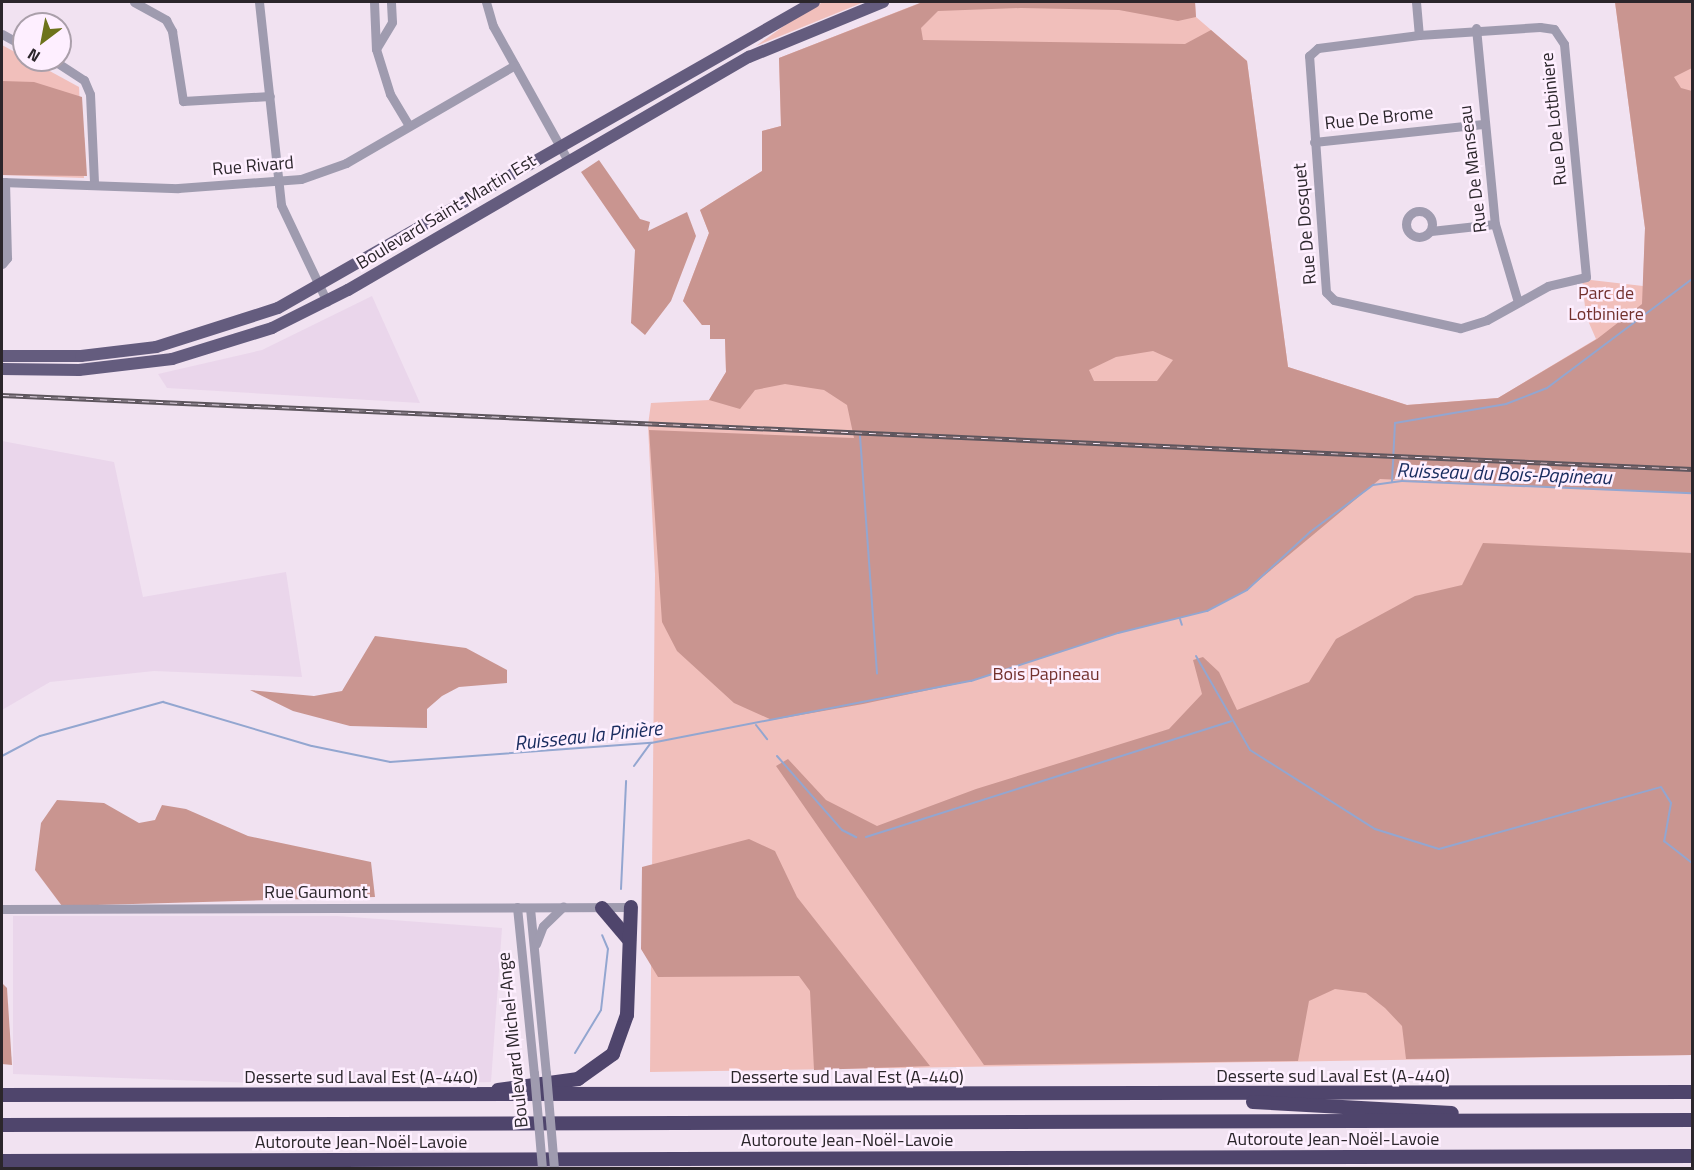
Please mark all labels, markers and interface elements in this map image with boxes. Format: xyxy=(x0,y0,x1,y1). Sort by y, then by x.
north arrow xyxy=(12,12,72,72)
text: N xyxy=(22,42,45,69)
street label: Rue De Lotbiniere xyxy=(1536,51,1572,187)
street label: Rue De Brome xyxy=(1324,102,1434,134)
street label: Rue De Manseau xyxy=(1454,104,1492,234)
street label: Boulevard Saint-Martin Est xyxy=(352,150,540,274)
street label: Rue Rivard xyxy=(211,152,295,180)
street label: Rue De Dosquet xyxy=(1289,162,1321,286)
park label: Parc de Lotbiniere xyxy=(1568,283,1644,326)
water label: Ruisseau du Bois-Papineau xyxy=(1396,457,1612,489)
park label: Bois Papineau xyxy=(992,663,1100,685)
water label: Ruisseau la Pinière xyxy=(513,715,663,755)
street label: Rue Gaumont xyxy=(264,881,368,903)
street label: Boulevard Michel-Ange xyxy=(493,951,533,1129)
street label: Desserte sud Laval Est (A-440) xyxy=(1216,1065,1450,1087)
street label: Desserte sud Laval Est (A-440) xyxy=(244,1066,478,1088)
street label: Desserte sud Laval Est (A-440) xyxy=(730,1066,964,1088)
street label: Autoroute Jean-Noël-Lavoie xyxy=(1227,1128,1439,1150)
street label: Autoroute Jean-Noël-Lavoie xyxy=(741,1129,953,1151)
street label: Autoroute Jean-Noël-Lavoie xyxy=(255,1131,467,1153)

